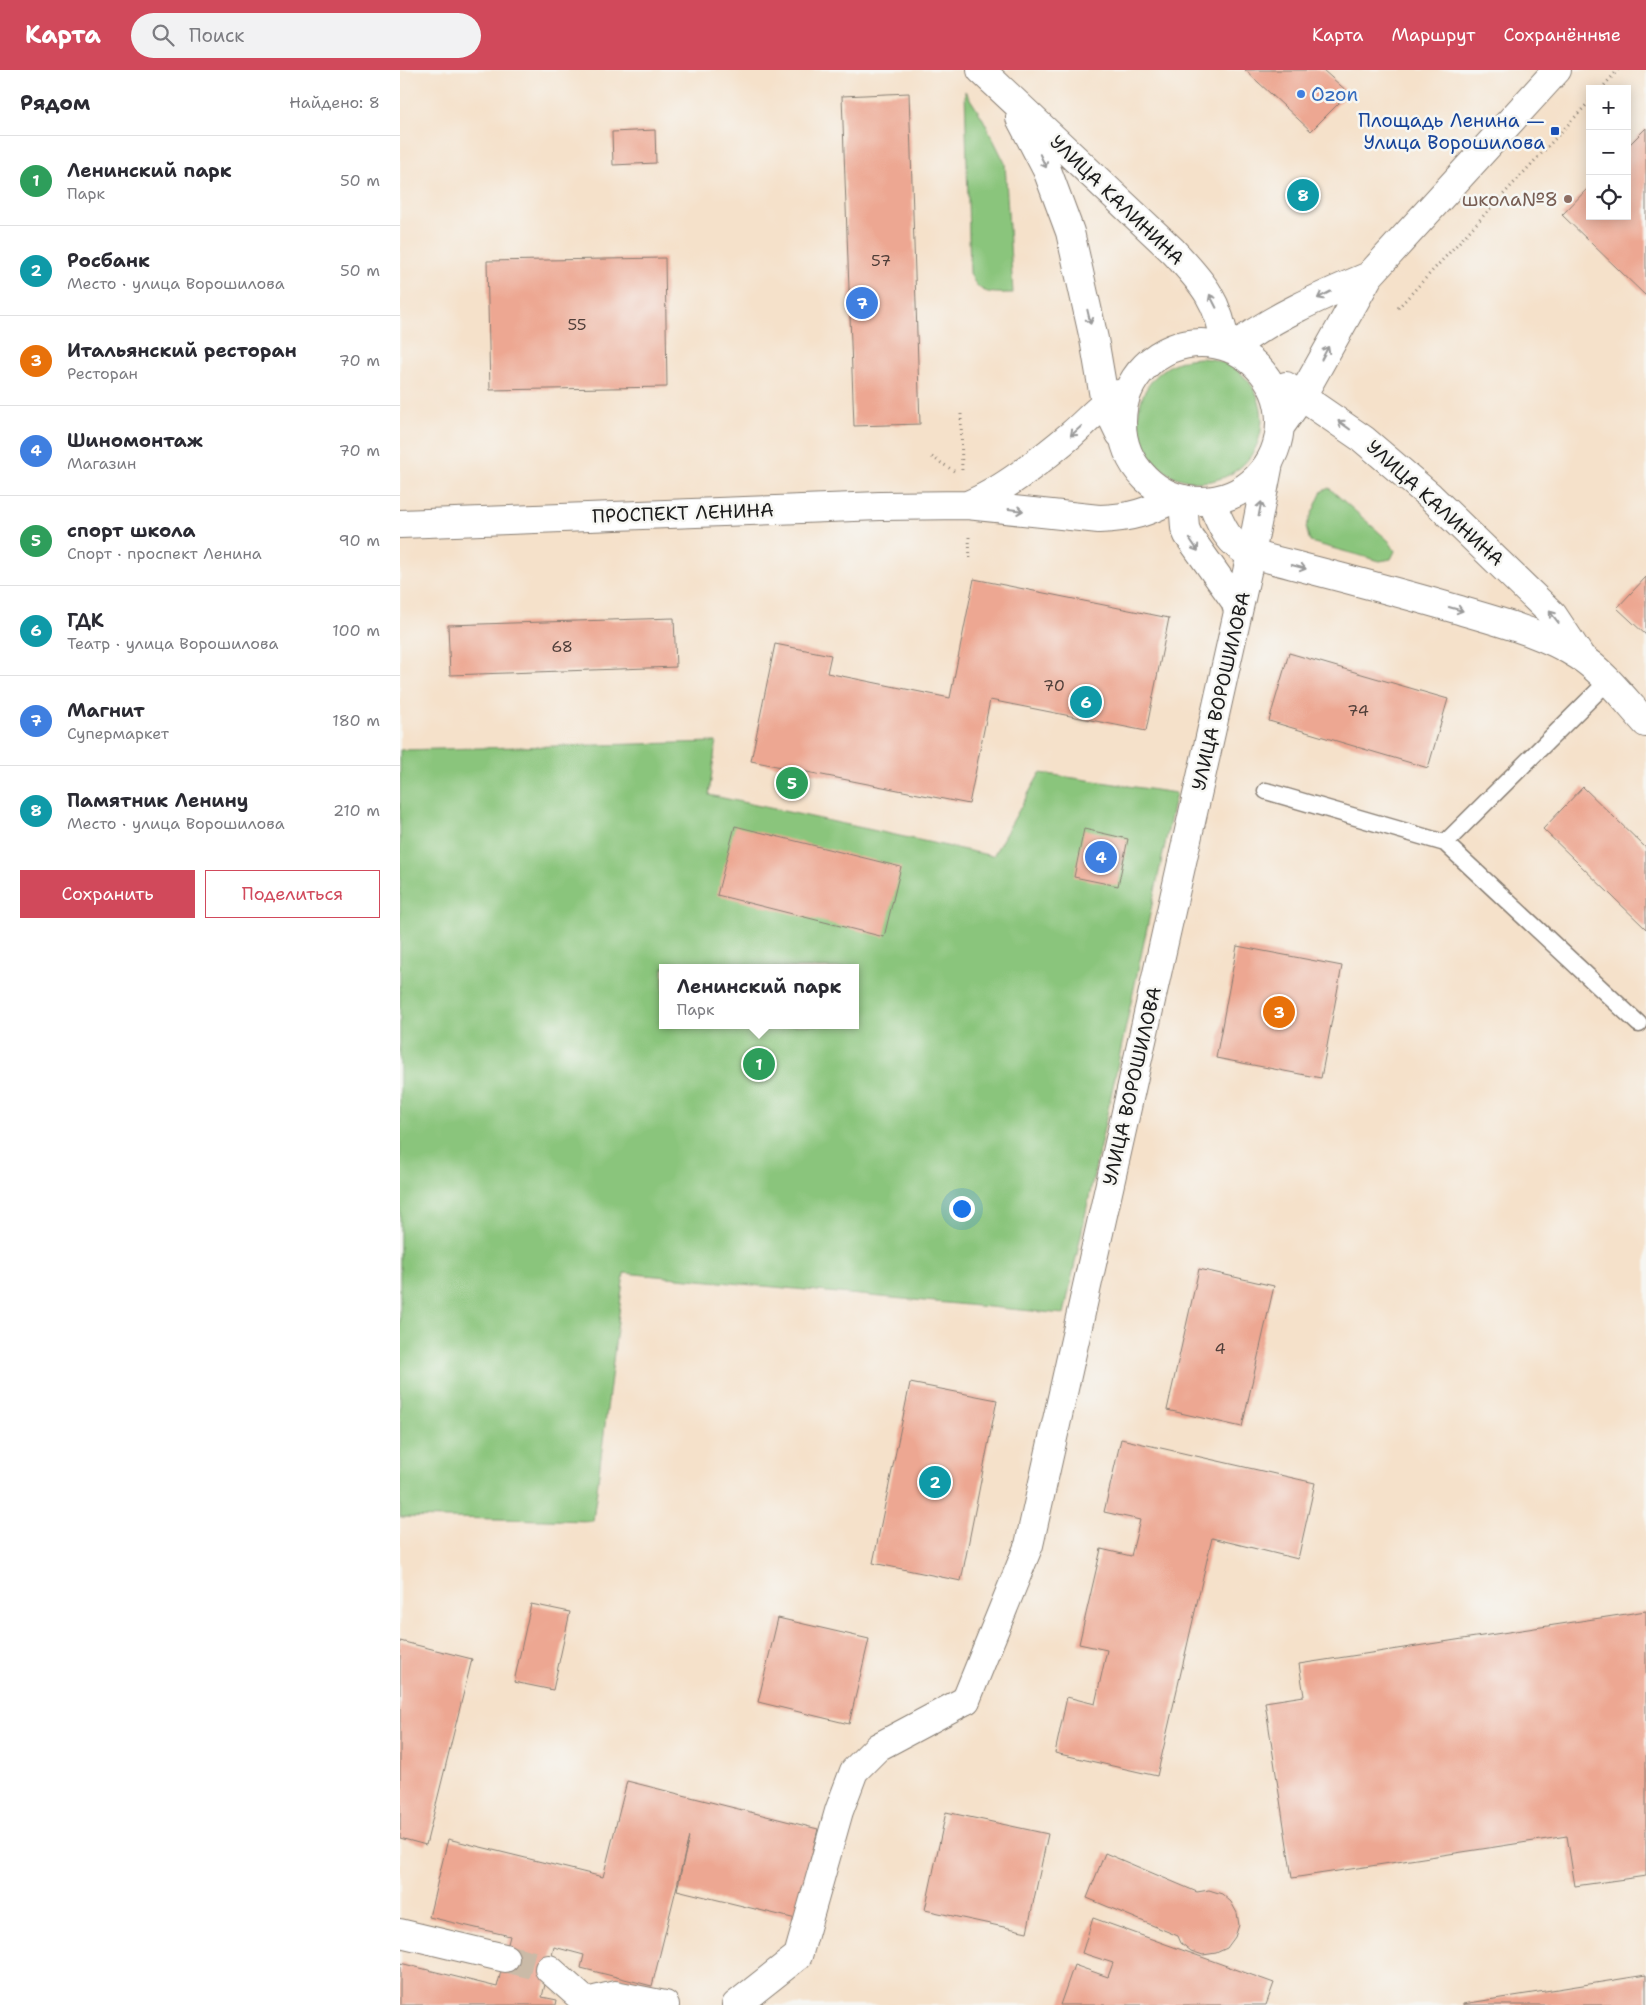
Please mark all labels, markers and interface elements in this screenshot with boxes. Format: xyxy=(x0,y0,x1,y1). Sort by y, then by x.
search box xyxy=(131,13,481,58)
text: Карта xyxy=(25,19,101,51)
icon: search xyxy=(149,21,177,49)
text: Поиск xyxy=(189,23,244,48)
text: Карта xyxy=(1312,23,1363,47)
text: Маршрут xyxy=(1391,23,1475,47)
text: Сохранённые xyxy=(1503,23,1621,47)
place label: Ozon xyxy=(1311,82,1358,107)
map controls xyxy=(1586,85,1631,220)
button: + xyxy=(1586,85,1631,130)
marker: Ozon xyxy=(1295,88,1307,100)
text: Рядом xyxy=(20,89,90,117)
text: Найдено: 8 xyxy=(289,92,380,113)
place label: Площадь Ленина — Улица Ворошилова xyxy=(1358,108,1545,155)
marker: Площадь Ленина — Улица Ворошилова xyxy=(1549,125,1561,137)
street label: УЛИЦА КАЛИНИНА xyxy=(1045,130,1189,271)
button: − xyxy=(1586,130,1631,175)
one-way arrow xyxy=(1038,154,1048,169)
text: Ленинский парк xyxy=(67,158,232,183)
text: 1 xyxy=(32,170,40,191)
text: 50 m xyxy=(340,170,380,191)
button: locate xyxy=(1586,175,1631,220)
pin: 8 xyxy=(1287,176,1319,214)
text: Парк xyxy=(67,183,105,204)
place label: школа№8 xyxy=(1462,187,1558,212)
marker: школа№8 xyxy=(1562,193,1574,205)
text: Росбанк xyxy=(67,248,150,273)
house number: 57 xyxy=(871,250,891,271)
text: 2 xyxy=(30,260,42,281)
text: 50 m xyxy=(340,260,380,281)
text: Место · улица Ворошилова xyxy=(67,273,285,294)
pin: 7 xyxy=(846,284,878,322)
one-way arrow xyxy=(1317,291,1332,300)
one-way arrow xyxy=(1208,294,1217,309)
one-way arrow xyxy=(1085,308,1094,324)
house number: 55 xyxy=(567,314,587,335)
text: Итальянский ресторан xyxy=(67,338,297,363)
one-way arrow xyxy=(1320,346,1330,361)
text: 3 xyxy=(30,350,42,371)
text: 70 m xyxy=(339,350,380,371)
text: Ресторан xyxy=(67,363,138,384)
one-way arrow xyxy=(1338,419,1352,430)
one-way arrow xyxy=(1069,425,1082,437)
text: Шиномонтаж xyxy=(67,428,203,453)
street label: УЛИЦА КАЛИНИНА xyxy=(1361,434,1509,572)
text: 4 xyxy=(30,440,42,461)
text: 70 m xyxy=(339,440,380,461)
text: Магазин xyxy=(67,453,136,474)
street label: ПРОСПЕКТ ЛЕНИНА xyxy=(592,497,774,529)
one-way arrow xyxy=(1256,501,1266,517)
one-way arrow xyxy=(1007,505,1023,515)
text: спорт школа xyxy=(67,518,196,543)
text: 5 xyxy=(31,530,41,551)
text: 90 m xyxy=(339,530,380,551)
one-way arrow xyxy=(1189,538,1199,552)
text: Спорт · проспект Ленина xyxy=(67,543,262,564)
one-way arrow xyxy=(1290,563,1306,572)
street label: УЛИЦА ВОРОШИЛОВА xyxy=(1186,589,1256,793)
one-way arrow xyxy=(1447,605,1463,615)
text: ГДК xyxy=(67,608,104,633)
one-way arrow xyxy=(1549,610,1559,624)
text: 6 xyxy=(30,620,42,641)
text: 100 m xyxy=(332,620,380,641)
text: Театр · улица Ворошилова xyxy=(67,633,278,654)
house number: 68 xyxy=(551,636,573,657)
house number: 70 xyxy=(1043,675,1065,696)
pin: 6 xyxy=(1070,683,1102,721)
text: Магнит xyxy=(67,698,145,723)
house number: 74 xyxy=(1347,700,1369,721)
text: 7 xyxy=(30,710,42,731)
text: 180 m xyxy=(332,710,380,731)
text: Супермаркет xyxy=(67,723,169,744)
pin: 5 xyxy=(776,764,808,802)
text: Памятник Ленину xyxy=(67,788,248,813)
text: 8 xyxy=(30,800,42,821)
text: 210 m xyxy=(333,800,380,821)
text: Место · улица Ворошилова xyxy=(67,813,285,834)
pin: 4 xyxy=(1085,838,1117,876)
button: Сохранить xyxy=(20,870,195,918)
button: Поделиться xyxy=(205,870,380,918)
popup xyxy=(659,964,859,1029)
text: Ленинский парк xyxy=(677,974,841,999)
street label: УЛИЦА ВОРОШИЛОВА xyxy=(1097,984,1167,1188)
pin: 3 xyxy=(1263,993,1295,1031)
text: Парк xyxy=(677,999,715,1020)
pin: 1 xyxy=(743,1045,775,1083)
your location xyxy=(949,1196,975,1222)
house number: 4 xyxy=(1214,1338,1226,1359)
pin: 2 xyxy=(919,1463,951,1501)

